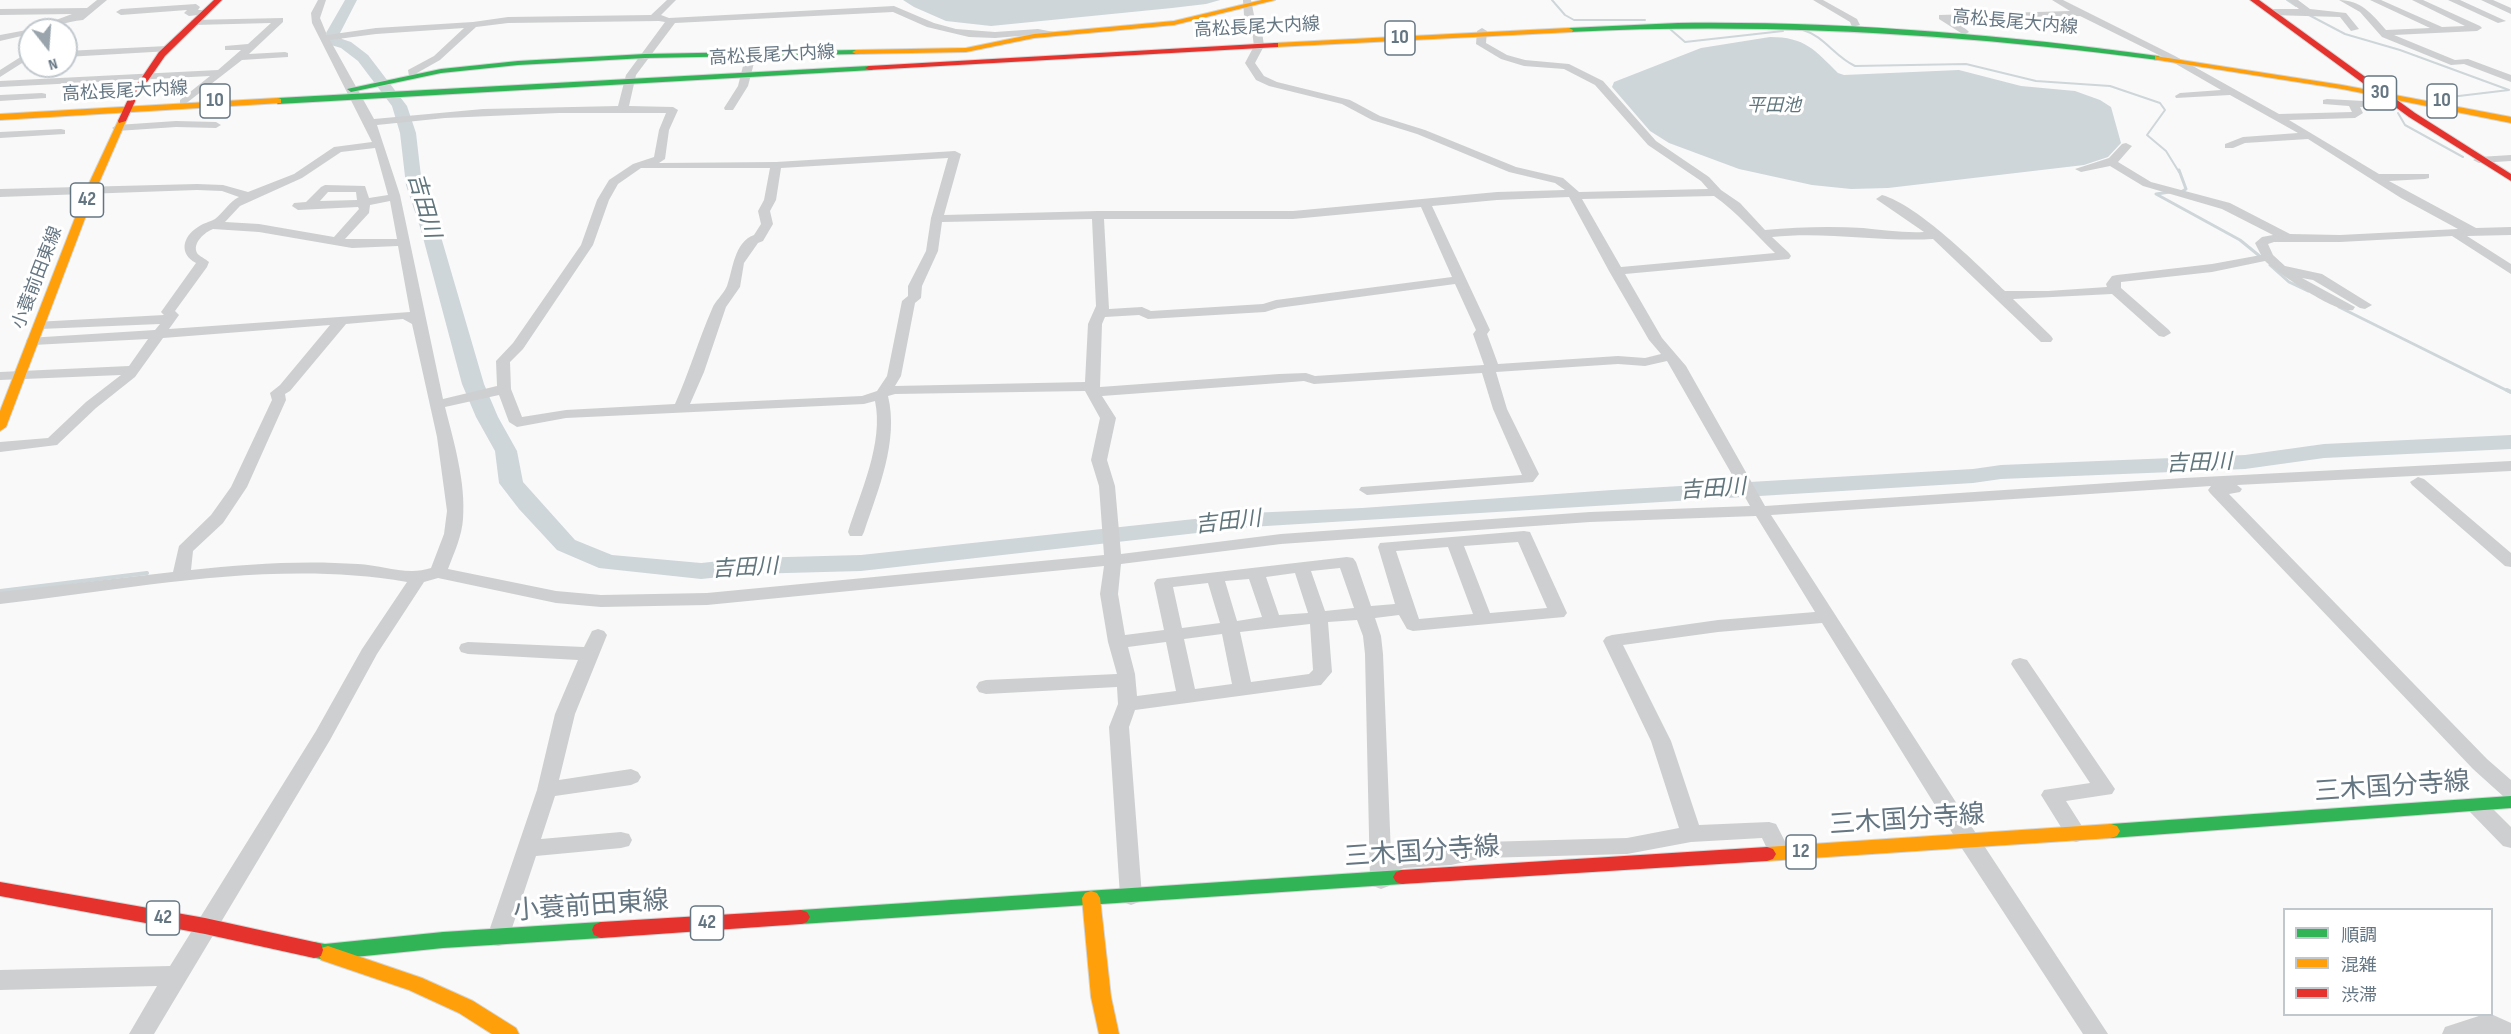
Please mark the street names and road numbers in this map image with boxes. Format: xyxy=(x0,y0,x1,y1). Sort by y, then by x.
street label: 高松長尾大内線 xyxy=(1951,7,2079,39)
street label: 高松長尾大内線 xyxy=(1194,14,1320,42)
road number: 10 xyxy=(1385,21,1415,55)
street label: 高松長尾大内線 xyxy=(709,42,835,70)
road number: 30 xyxy=(2364,76,2396,110)
street label: 高松長尾大内線 xyxy=(62,78,188,106)
road number: 10 xyxy=(200,84,230,118)
road number: 10 xyxy=(2427,84,2457,118)
road number: 42 xyxy=(70,183,104,217)
street label: 小蓑前田東線 xyxy=(9,224,67,332)
street label: 三木国分寺線 xyxy=(2313,767,2471,809)
street label: 三木国分寺線 xyxy=(1828,800,1986,842)
street label: 三木国分寺線 xyxy=(1343,832,1501,874)
road number: 12 xyxy=(1786,835,1816,869)
street label: 小蓑前田東線 xyxy=(512,886,670,928)
road number: 42 xyxy=(146,901,180,935)
road number: 42 xyxy=(690,906,724,940)

